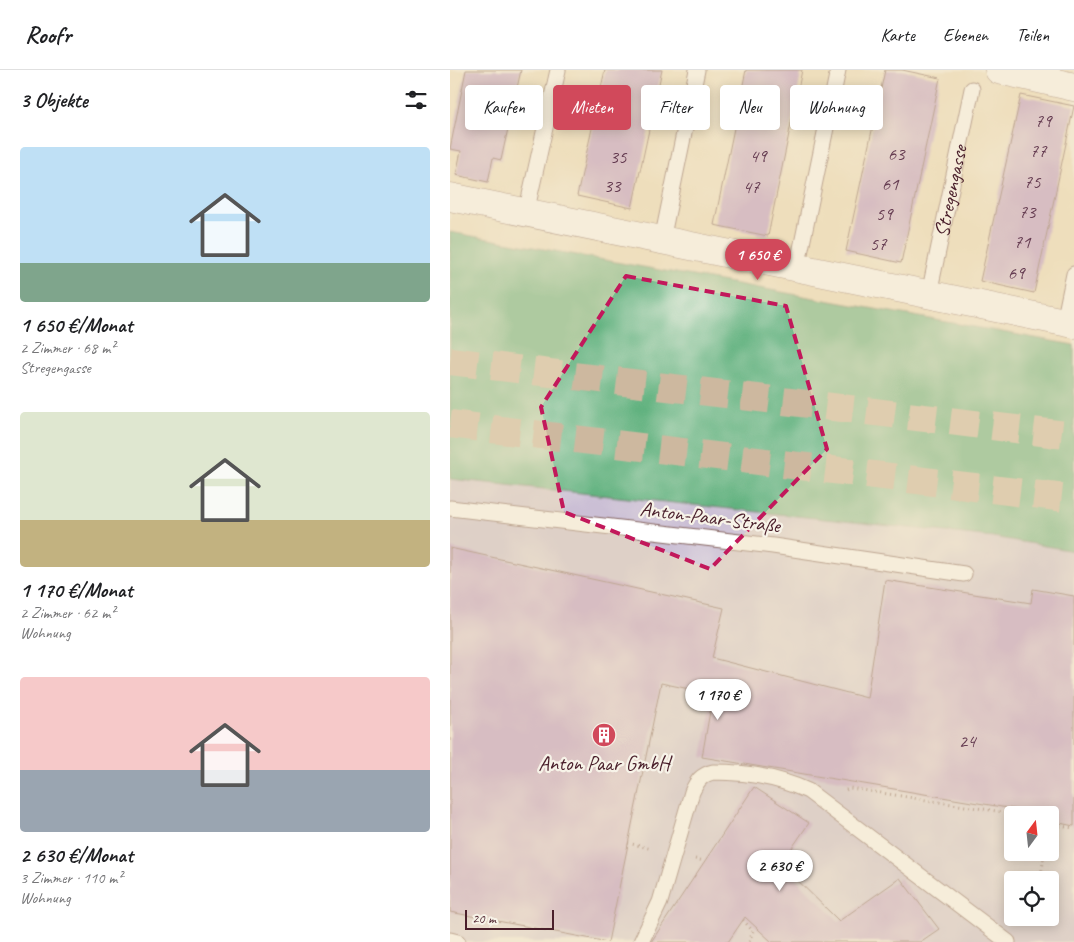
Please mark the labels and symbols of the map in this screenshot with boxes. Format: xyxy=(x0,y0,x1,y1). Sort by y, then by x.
house number: 79 xyxy=(1034,109,1053,133)
house number: 77 xyxy=(1029,139,1048,163)
street label: Stregengasse xyxy=(928,141,973,239)
house number: 63 xyxy=(887,142,906,166)
house number: 49 xyxy=(749,144,768,168)
house number: 35 xyxy=(609,145,628,169)
house number: 75 xyxy=(1023,170,1042,194)
house number: 61 xyxy=(881,172,900,196)
house number: 33 xyxy=(603,174,622,198)
house number: 47 xyxy=(742,175,761,199)
house number: 73 xyxy=(1018,200,1037,224)
house number: 59 xyxy=(875,202,894,226)
house number: 71 xyxy=(1013,230,1032,254)
house number: 57 xyxy=(869,232,888,256)
pin: 1 650 € xyxy=(712,238,804,281)
house number: 69 xyxy=(1007,261,1026,285)
street label: Anton-Paar-Straße xyxy=(639,496,784,539)
pin: 1 170 € xyxy=(672,678,764,721)
building icon: Anton Paar GmbH xyxy=(591,722,617,748)
house number: 24 xyxy=(958,729,978,753)
place label: Anton Paar GmbH xyxy=(538,750,673,776)
north arrow xyxy=(1004,806,1059,861)
pin: 2 630 € xyxy=(734,850,826,892)
scale bar xyxy=(465,907,554,930)

